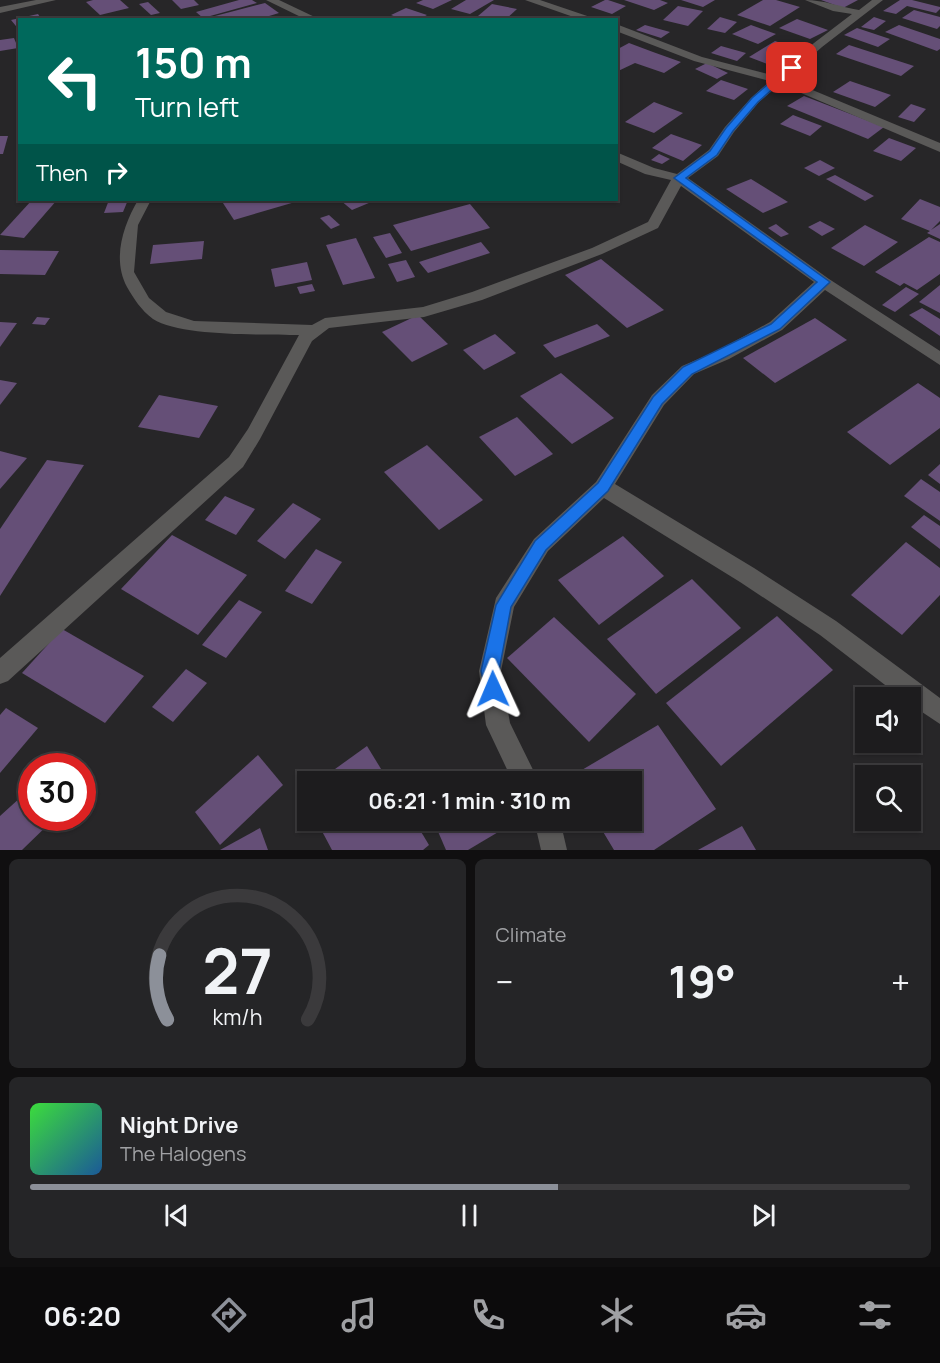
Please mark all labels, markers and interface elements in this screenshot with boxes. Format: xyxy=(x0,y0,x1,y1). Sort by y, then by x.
text: 150 m xyxy=(135,33,252,91)
icon: left xyxy=(36,42,114,120)
pin xyxy=(766,42,817,93)
icon: arrive xyxy=(775,51,808,84)
text: Turn left xyxy=(135,88,239,125)
icon: right xyxy=(100,156,133,189)
text: Then xyxy=(36,158,88,188)
position arrow xyxy=(461,657,525,721)
map controls xyxy=(855,687,921,831)
button: sound xyxy=(855,687,921,753)
speed limit sign: 30 xyxy=(18,753,96,831)
button: search xyxy=(855,765,921,831)
text: 06:21 · 1 min · 310 m xyxy=(368,786,571,816)
text: Climate xyxy=(496,921,567,948)
text: 27 xyxy=(202,927,272,1013)
text: 19° xyxy=(668,950,736,1012)
text: − xyxy=(496,959,513,1004)
text: + xyxy=(891,959,910,1004)
text: km/h xyxy=(212,1003,262,1032)
text: Night Drive xyxy=(120,1110,239,1140)
text: The Halogens xyxy=(120,1140,246,1167)
icon: previous xyxy=(160,1199,193,1232)
icon: pause xyxy=(453,1199,486,1232)
icon: next xyxy=(747,1199,780,1232)
icon: directions xyxy=(208,1294,250,1336)
icon: music xyxy=(338,1294,380,1336)
icon: phone xyxy=(467,1294,509,1336)
icon: climate xyxy=(596,1294,638,1336)
icon: car xyxy=(725,1294,767,1336)
icon: filters xyxy=(854,1294,896,1336)
text: 06:20 xyxy=(44,1297,121,1334)

